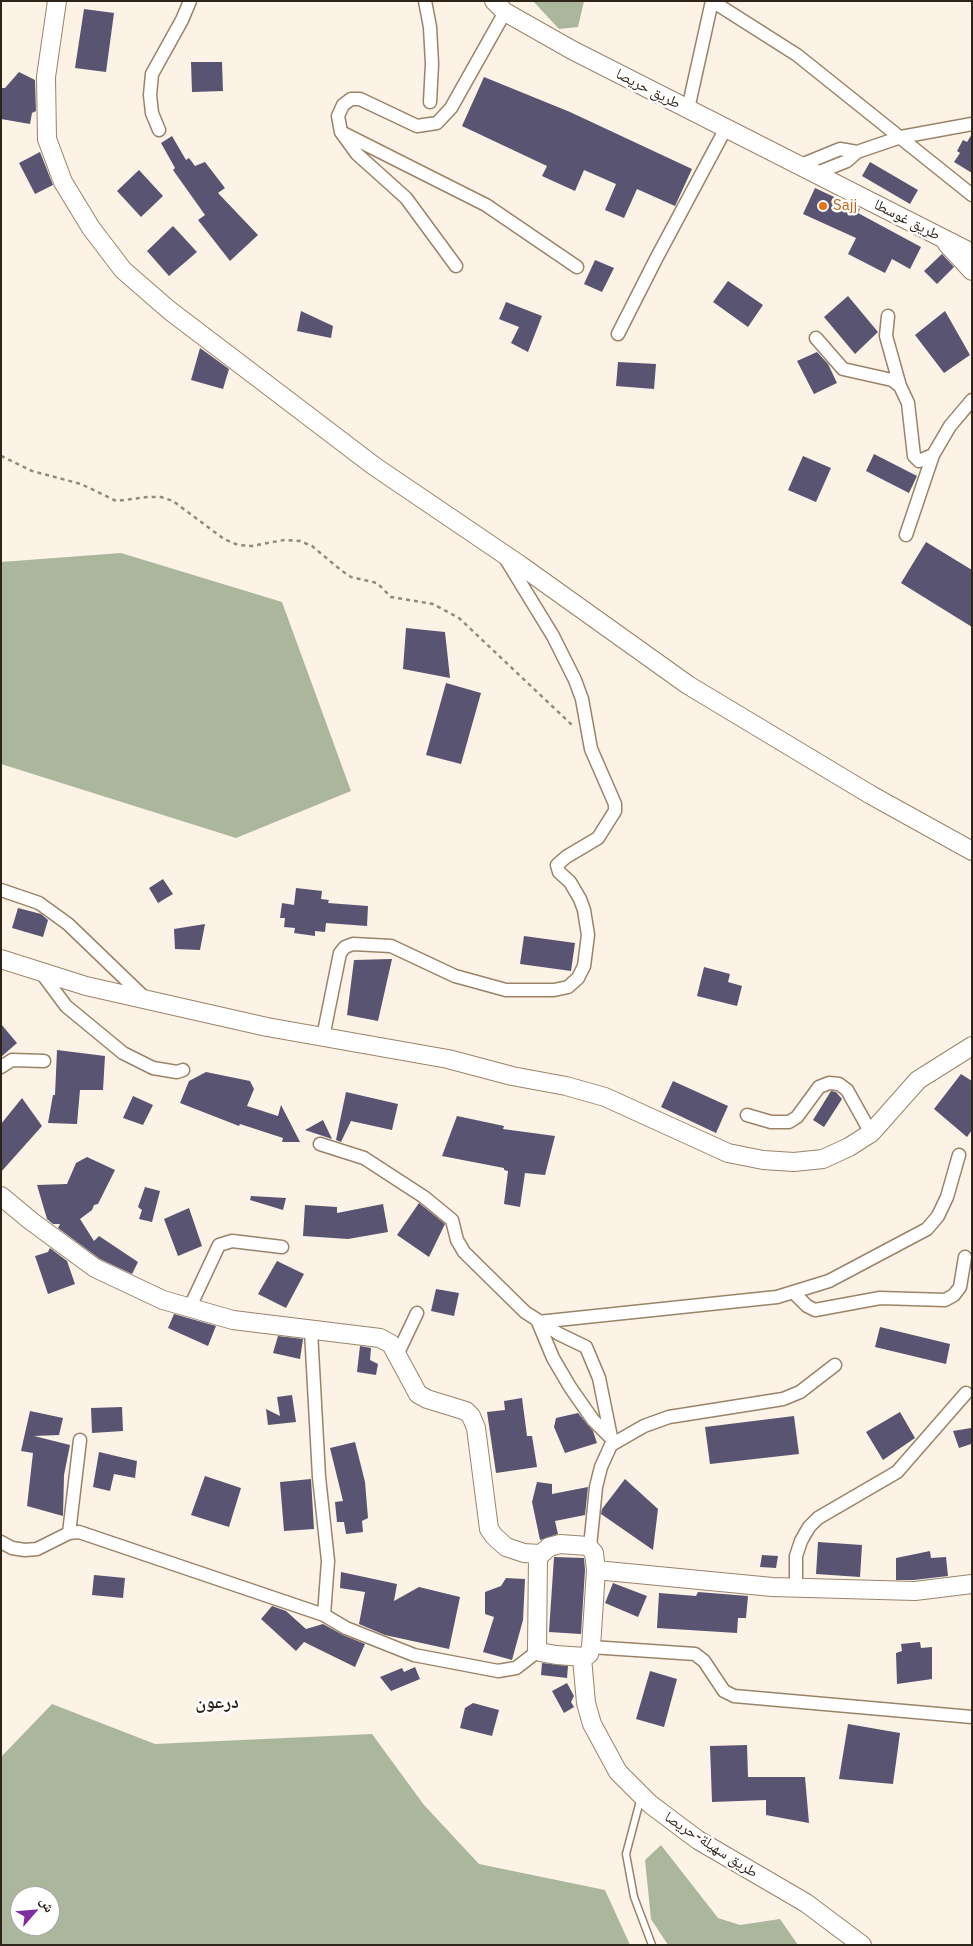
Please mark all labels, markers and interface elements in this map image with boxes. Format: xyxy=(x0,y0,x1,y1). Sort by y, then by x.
street label: طريق حريصا xyxy=(613,65,683,113)
street label: طريق غوسطا xyxy=(871,196,943,244)
place label: Sajj xyxy=(833,197,857,215)
marker: Sajj xyxy=(817,200,829,212)
district label: درعون xyxy=(195,1692,239,1714)
street label: طريق سهيلة-حريصا xyxy=(661,1808,761,1882)
north arrow xyxy=(10,1886,60,1936)
text: ش xyxy=(36,1894,59,1915)

